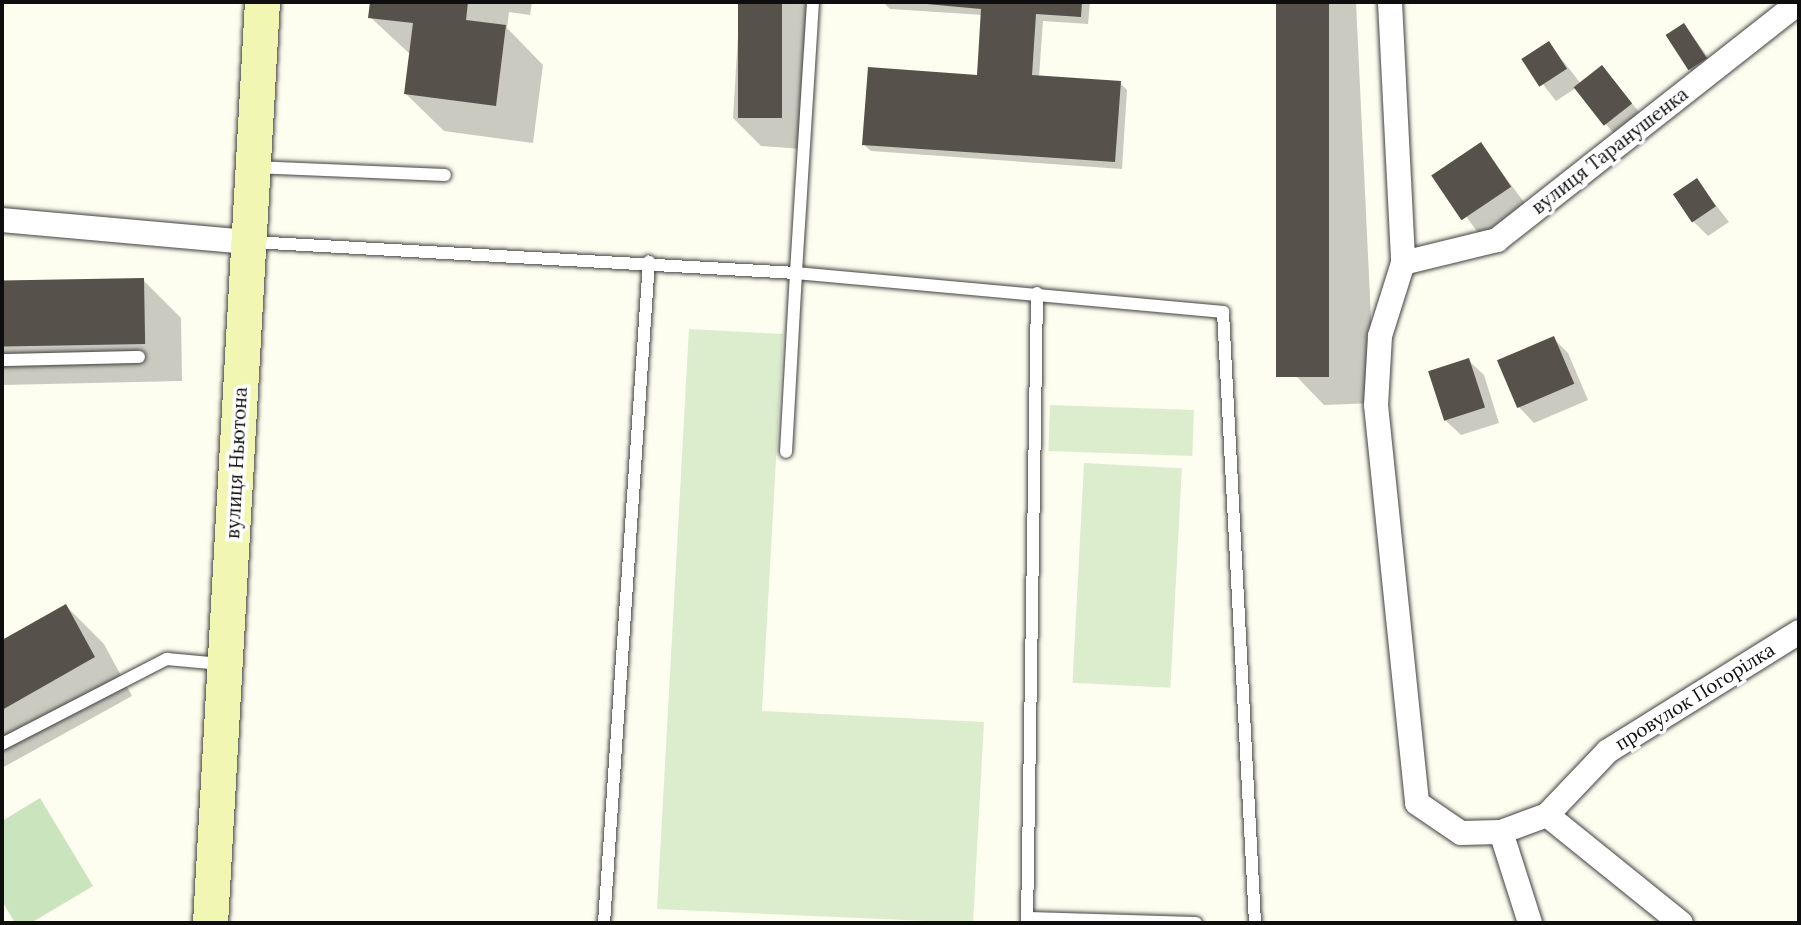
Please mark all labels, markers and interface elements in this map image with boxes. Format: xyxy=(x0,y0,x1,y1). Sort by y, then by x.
street label: вулиця Таранушенка xyxy=(1527,83,1693,219)
street label: вулиця Ньютона xyxy=(222,387,252,539)
street label: провулок Погорілка xyxy=(1611,639,1779,755)

